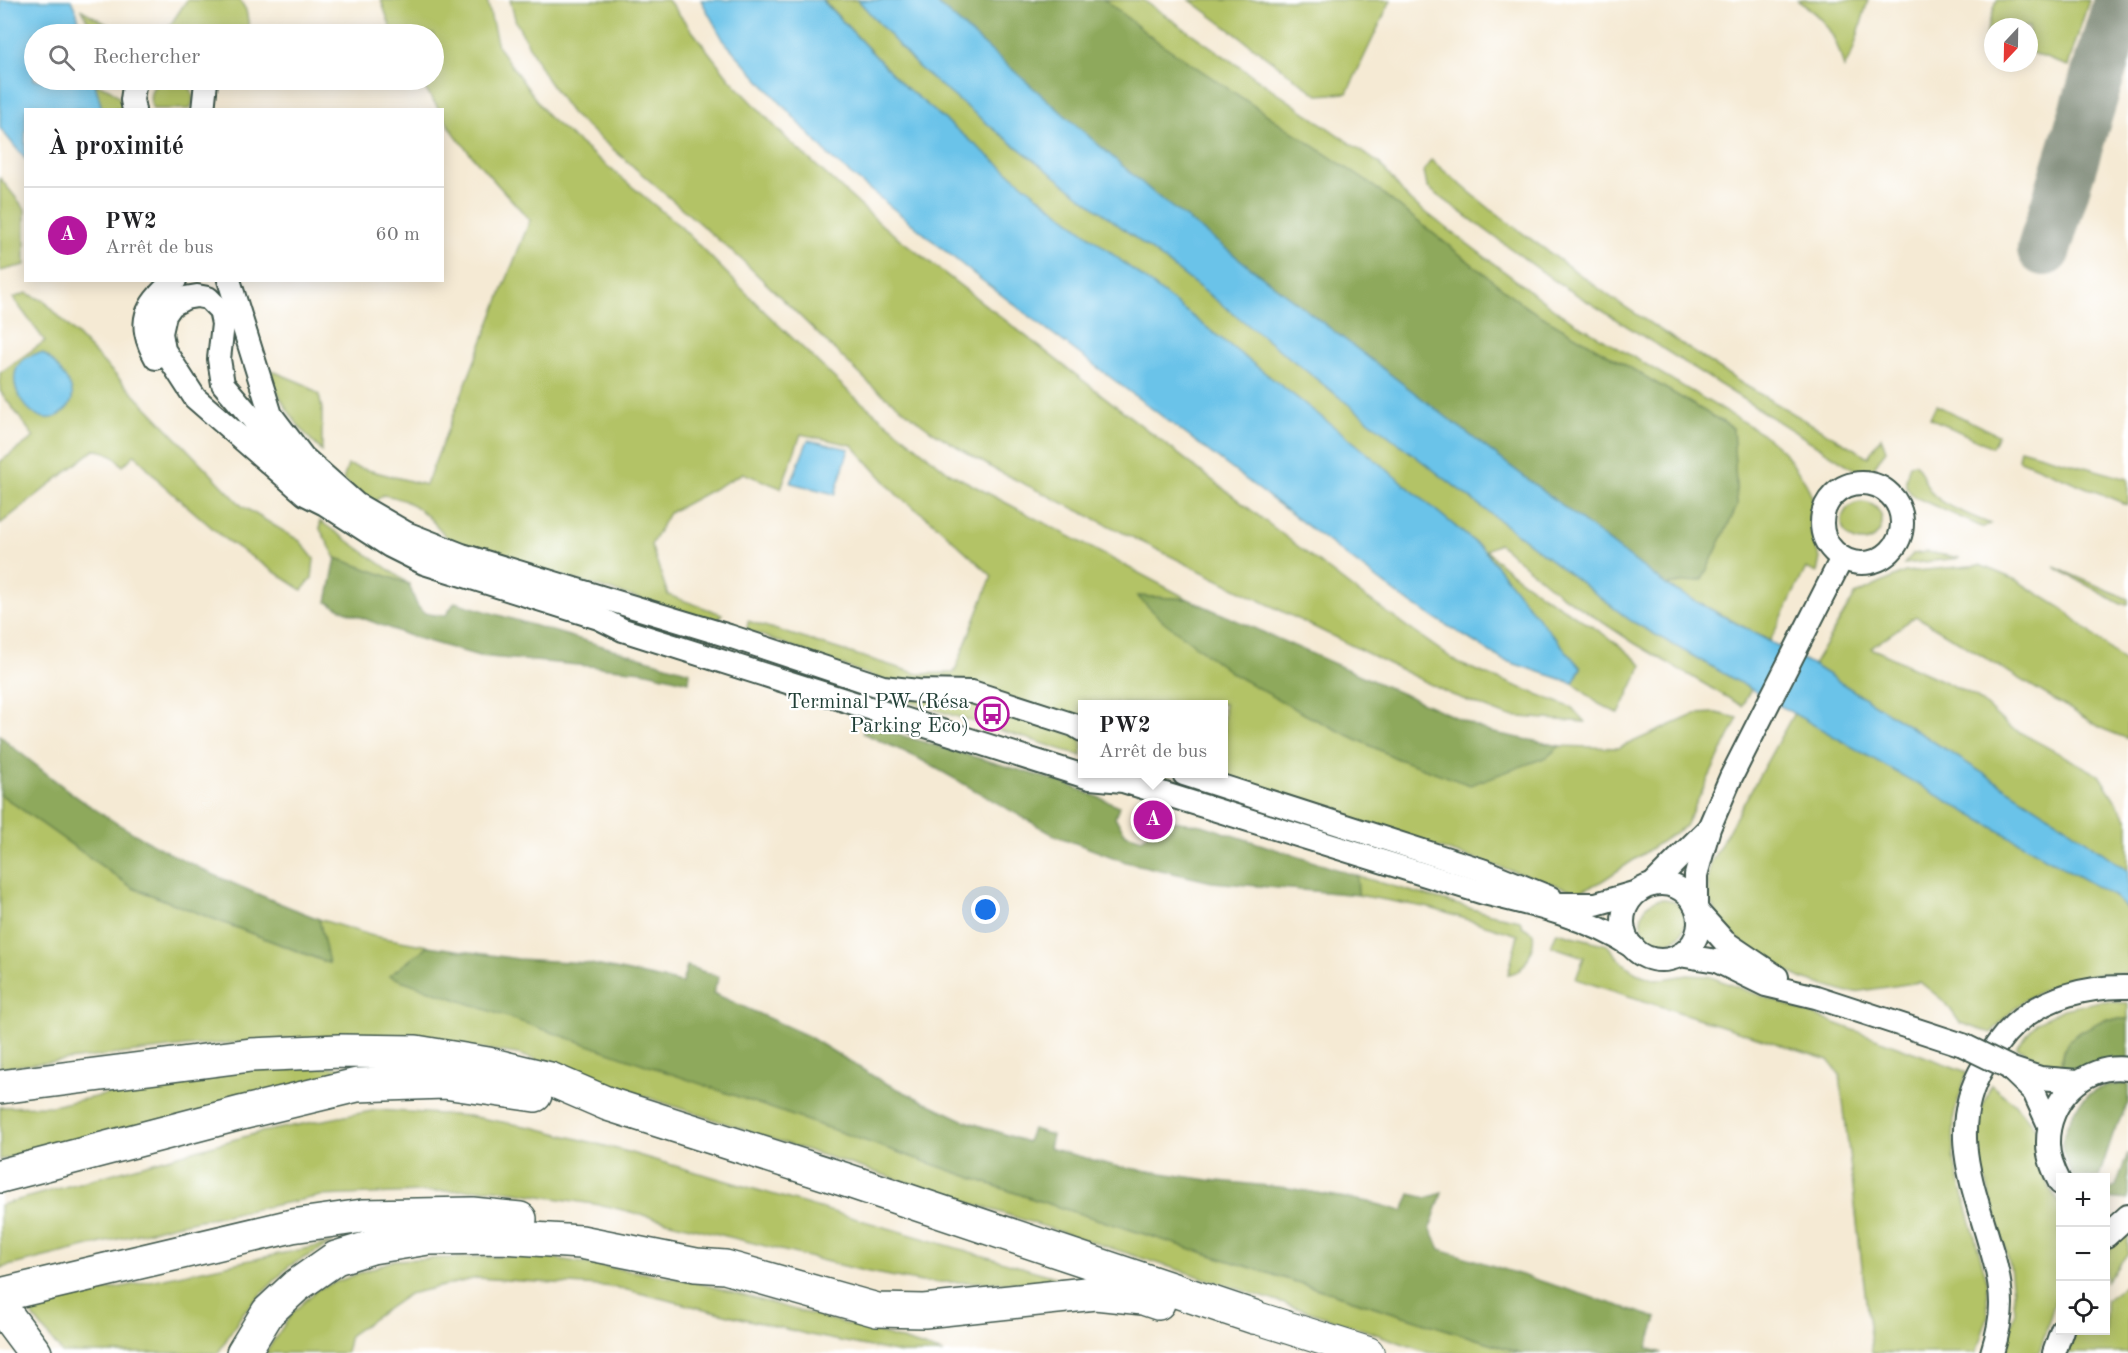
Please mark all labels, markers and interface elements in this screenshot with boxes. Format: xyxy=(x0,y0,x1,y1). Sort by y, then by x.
north arrow xyxy=(1984,18,2038,72)
search box xyxy=(24,24,444,90)
icon: search xyxy=(45,41,78,74)
text: Rechercher xyxy=(93,46,200,68)
text: À proximité xyxy=(48,134,184,160)
text: PW2 xyxy=(105,211,157,233)
text: A xyxy=(60,225,75,245)
text: 60 m xyxy=(375,225,420,245)
text: Arrêt de bus xyxy=(105,238,213,258)
place label: Terminal PW (Résa Parking Eco) xyxy=(787,692,969,737)
bus stop icon: Terminal PW (Résa Parking Eco) xyxy=(974,696,1010,732)
popup xyxy=(1078,700,1228,778)
text: PW2 xyxy=(1099,715,1151,737)
text: Arrêt de bus xyxy=(1099,742,1207,762)
pin: A xyxy=(1134,798,1172,842)
your location xyxy=(971,895,1000,924)
map controls xyxy=(2056,1173,2110,1335)
button: + xyxy=(2056,1173,2110,1227)
button: − xyxy=(2056,1227,2110,1281)
button: locate xyxy=(2056,1281,2110,1335)

